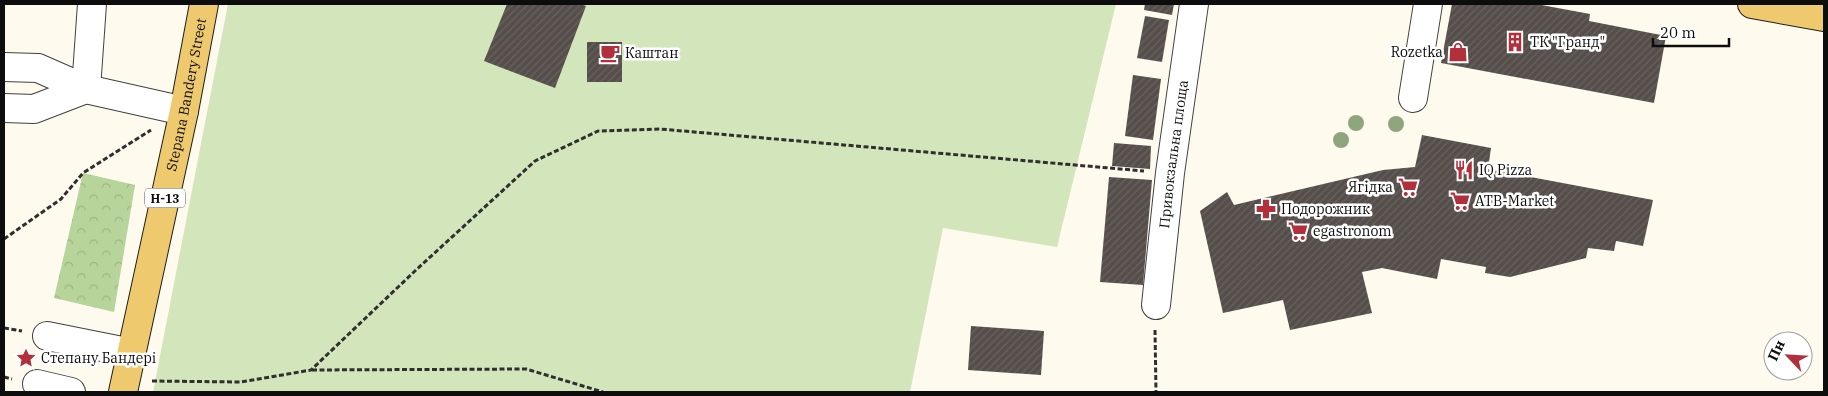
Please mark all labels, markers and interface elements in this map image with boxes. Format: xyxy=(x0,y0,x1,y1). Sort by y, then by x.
scale bar xyxy=(1653,15,1729,47)
street label: Stepana Bandery Street xyxy=(162,17,210,173)
text: 20 m xyxy=(1660,23,1696,42)
building icon: ТК "Гранд" xyxy=(1504,31,1526,53)
place label: ТК "Гранд" xyxy=(1530,33,1605,51)
shop icon: Rozetka xyxy=(1447,41,1469,63)
cafe icon: Каштан xyxy=(599,42,621,64)
place label: Rozetka xyxy=(1391,43,1443,61)
place label: Каштан xyxy=(625,44,679,62)
street label: Привокзальна площа xyxy=(1155,78,1192,229)
restaurant icon: IQ Pizza xyxy=(1453,159,1475,181)
place label: IQ Pizza xyxy=(1479,161,1532,179)
supermarket icon: Ягідка xyxy=(1397,176,1419,198)
place label: Ягідка xyxy=(1348,178,1393,196)
road number: Н-13 xyxy=(145,188,185,208)
supermarket icon: ATB-Market xyxy=(1449,190,1471,212)
place label: ATB-Market xyxy=(1475,192,1554,210)
pharmacy icon: Подорожник xyxy=(1255,198,1277,220)
place label: Подорожник xyxy=(1281,200,1370,218)
supermarket icon: egastronom xyxy=(1287,220,1309,242)
place label: egastronom xyxy=(1313,222,1392,240)
north arrow xyxy=(1763,331,1813,381)
text: Пн xyxy=(1764,337,1789,364)
place icon: Степану Бандері xyxy=(15,347,37,369)
place label: Степану Бандері xyxy=(41,349,156,367)

